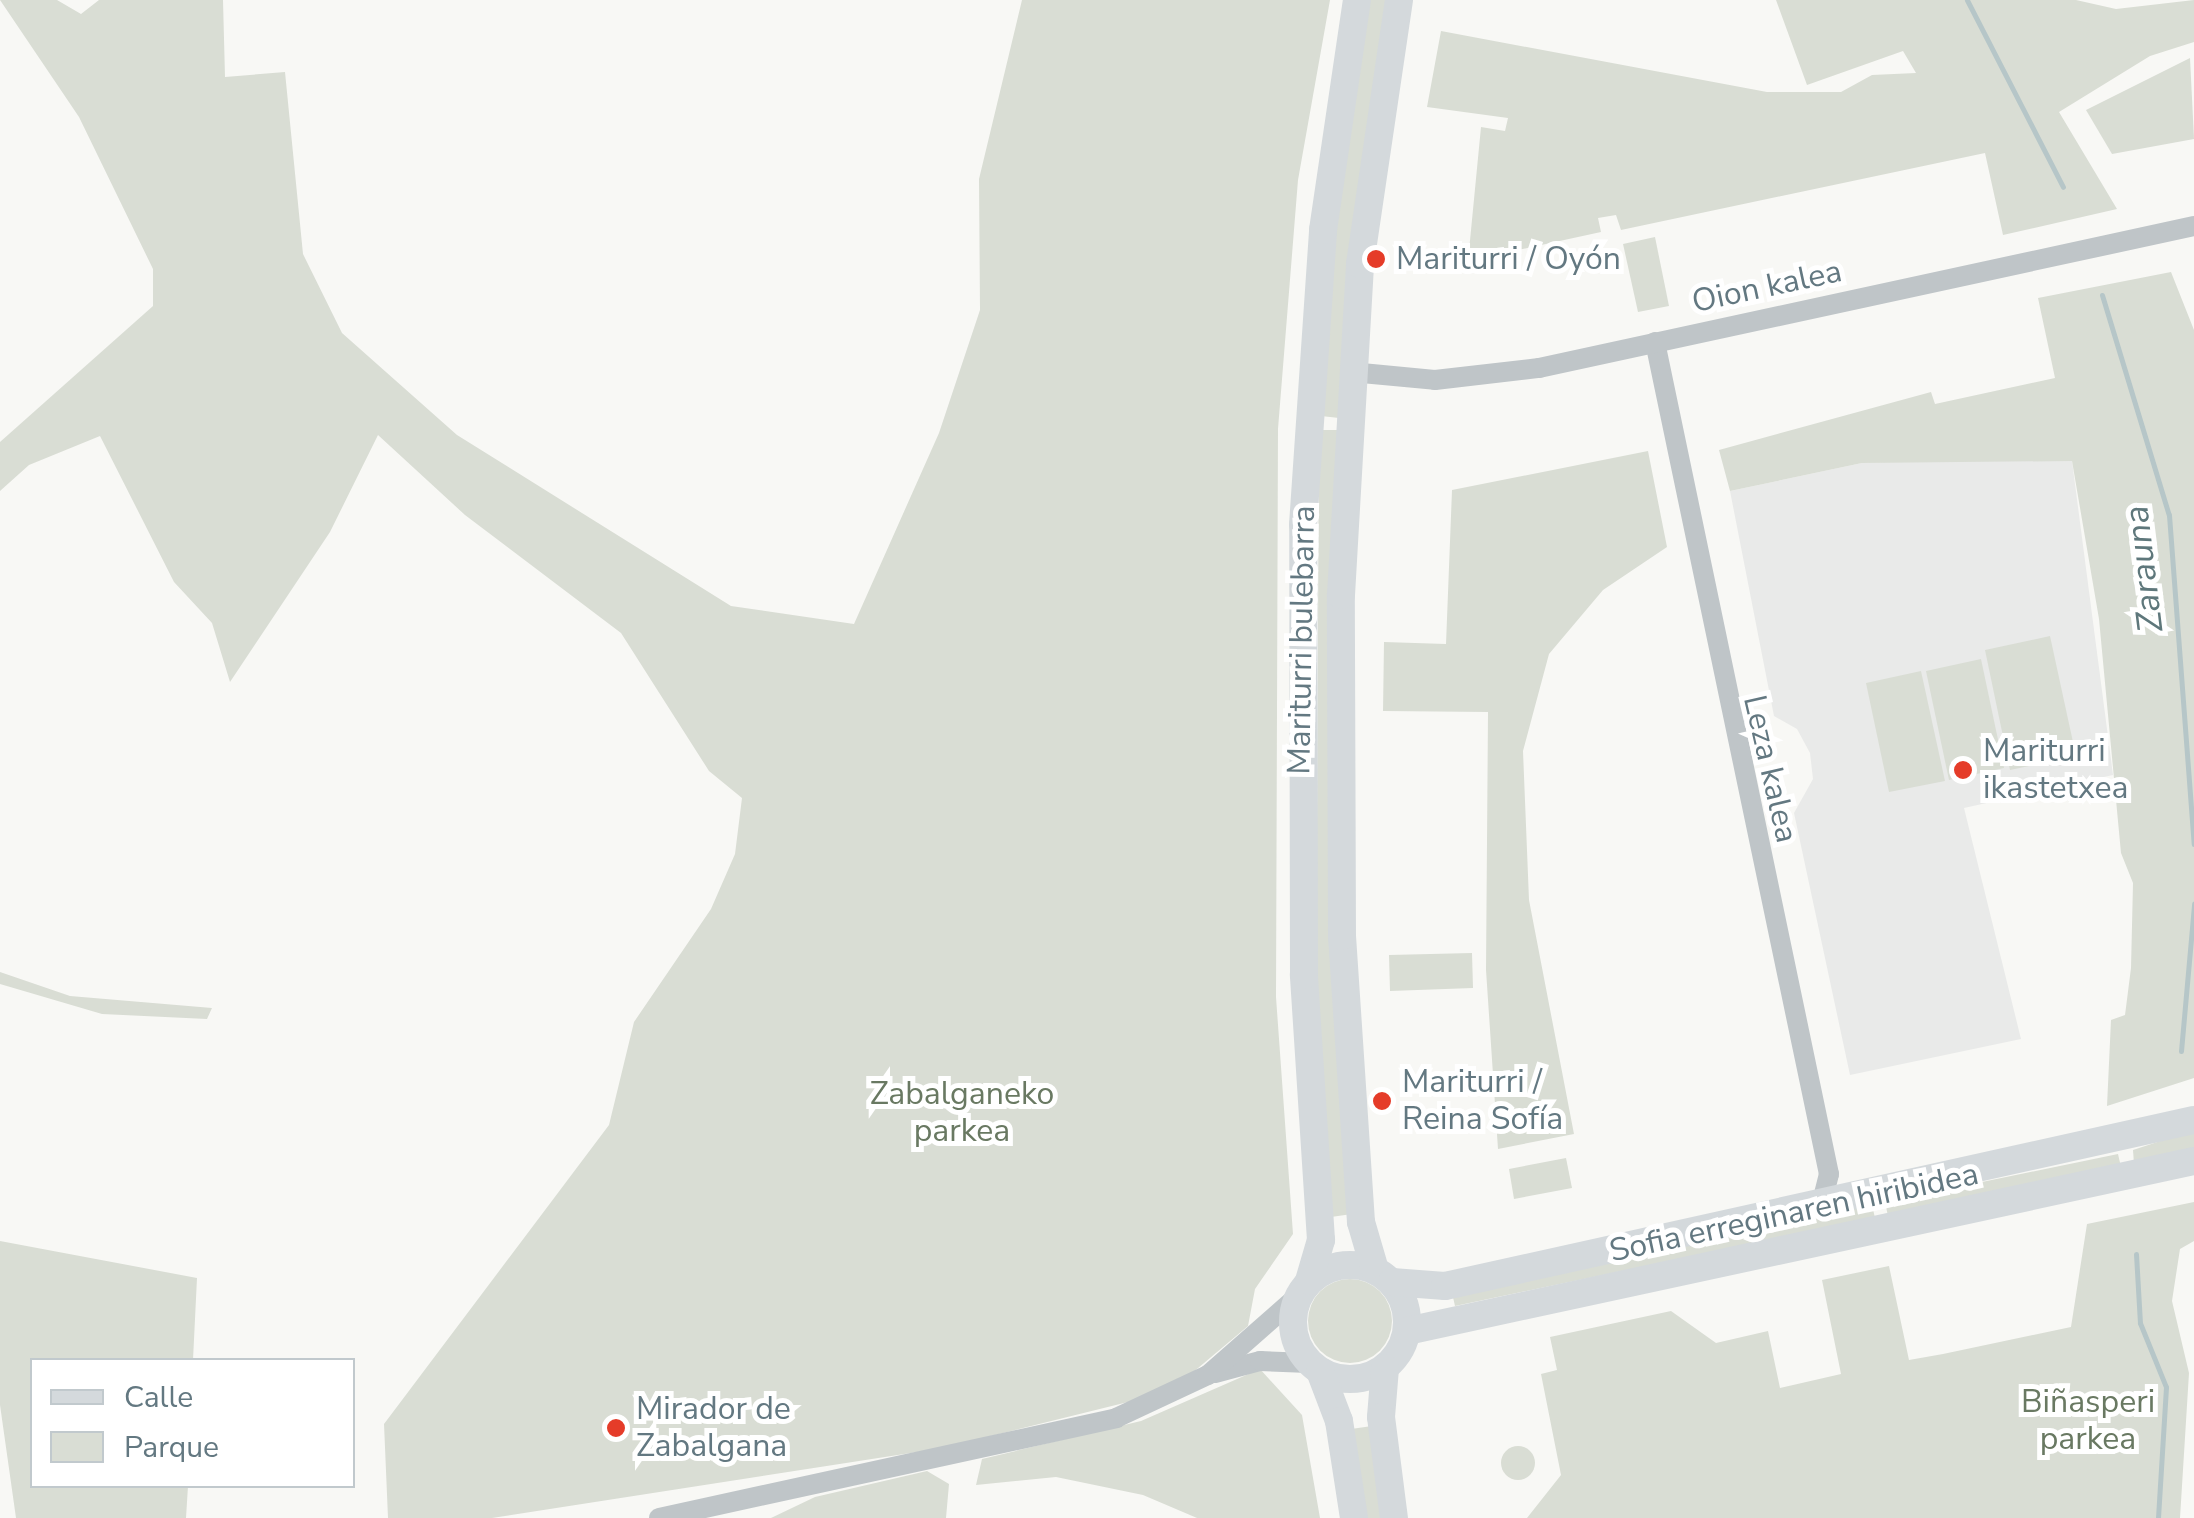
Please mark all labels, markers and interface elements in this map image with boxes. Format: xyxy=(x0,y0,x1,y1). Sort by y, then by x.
place label: Mariturri / Oyón xyxy=(1396,240,1621,278)
marker: Mariturri / Oyón xyxy=(1365,248,1387,270)
street label: Oion kalea xyxy=(1689,252,1845,322)
water label: Zarauna xyxy=(2115,503,2173,635)
street label: Mariturri bulebarra xyxy=(1280,505,1324,775)
street label: Leza kalea xyxy=(1734,692,1806,846)
place label: Mariturri ikastetxea xyxy=(1983,733,2128,808)
marker: Mariturri ikastetxea xyxy=(1952,759,1974,781)
place label: Mariturri / Reina Sofía xyxy=(1402,1064,1563,1139)
park label: Zabalganeko parkea xyxy=(870,1076,1054,1151)
marker: Mariturri / Reina Sofía xyxy=(1371,1090,1393,1112)
street label: Sofia erreginaren hiribidea xyxy=(1606,1155,1982,1271)
legend xyxy=(30,1358,355,1488)
text: Calle xyxy=(124,1377,193,1418)
park label: Biñasperi parkea xyxy=(2021,1384,2155,1459)
place label: Mirador de Zabalgana xyxy=(636,1391,791,1466)
marker: Mirador de Zabalgana xyxy=(605,1417,627,1439)
text: Parque xyxy=(124,1427,219,1468)

